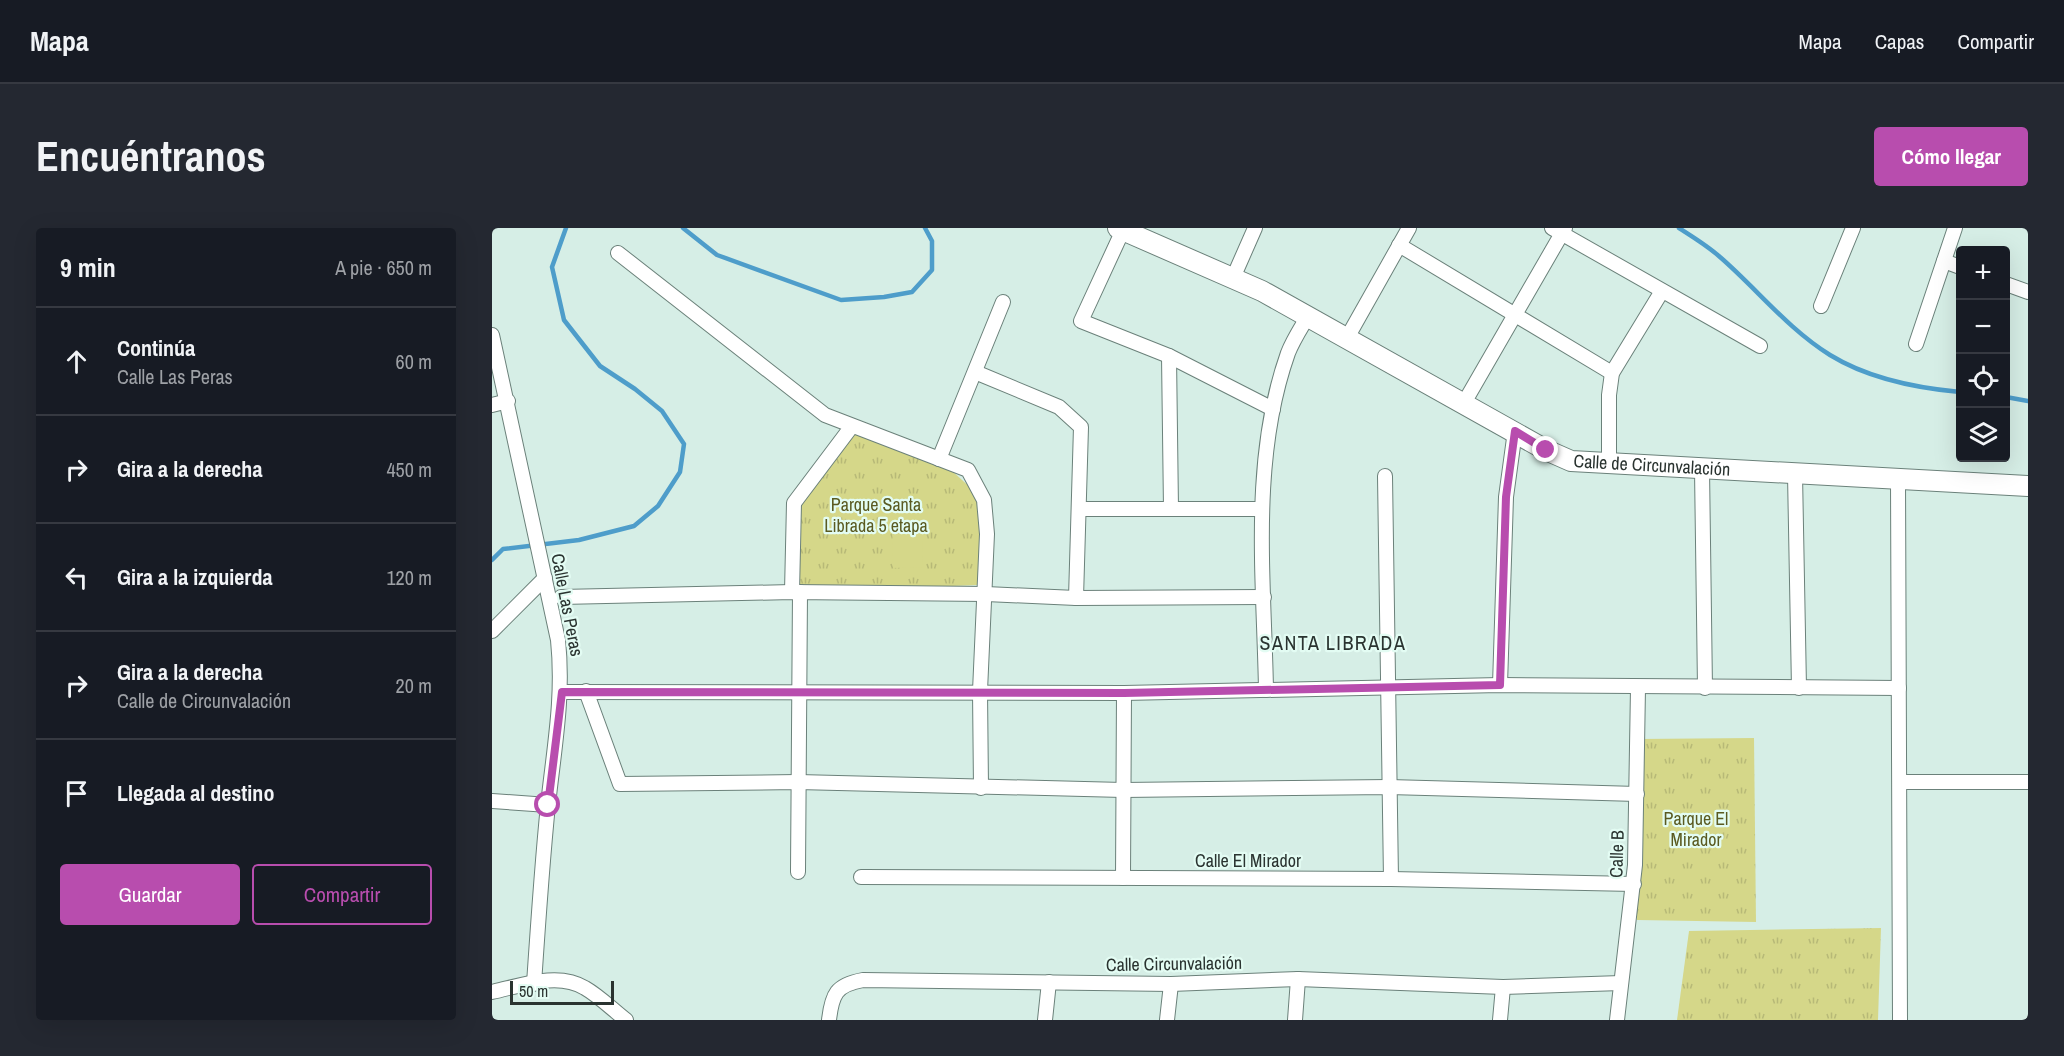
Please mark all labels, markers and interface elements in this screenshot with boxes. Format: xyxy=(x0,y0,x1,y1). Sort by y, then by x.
text: Mapa xyxy=(30,22,89,60)
text: Mapa xyxy=(1799,27,1842,56)
text: Capas xyxy=(1875,27,1924,56)
text: Compartir xyxy=(1957,27,2034,56)
button: Cómo llegar xyxy=(1874,127,2028,186)
text: Encuéntranos xyxy=(36,128,266,184)
map controls xyxy=(1956,246,2010,462)
button: + xyxy=(1956,246,2010,300)
text: 9 min xyxy=(60,250,116,285)
text: A pie · 650 m xyxy=(335,254,432,281)
button: − xyxy=(1956,300,2010,354)
text: Continúa xyxy=(117,333,195,363)
icon: ahead xyxy=(60,345,93,378)
text: 60 m xyxy=(396,348,432,375)
button: locate xyxy=(1956,354,2010,408)
text: Calle Las Peras xyxy=(117,363,233,390)
button: layers xyxy=(1956,408,2010,462)
route end xyxy=(1532,436,1558,462)
street label: Calle de Circunvalación xyxy=(1573,448,1731,482)
icon: right xyxy=(60,453,93,486)
text: Gira a la derecha xyxy=(117,454,262,484)
text: 450 m xyxy=(386,456,432,483)
park label: Parque Santa Librada 5 etapa xyxy=(824,492,928,538)
street label: Calle Las Peras xyxy=(545,551,590,658)
icon: left xyxy=(60,561,93,594)
text: Gira a la izquierda xyxy=(117,562,272,592)
text: 120 m xyxy=(386,564,432,591)
district label: SANTA LIBRADA xyxy=(1260,629,1406,656)
text: Gira a la derecha xyxy=(117,657,262,687)
icon: right xyxy=(60,669,93,702)
text: 20 m xyxy=(396,672,432,699)
text: Calle de Circunvalación xyxy=(117,687,291,714)
icon: arrive xyxy=(60,777,93,810)
text: Llegada al destino xyxy=(117,778,274,808)
route start xyxy=(534,791,560,817)
park label: Parque El Mirador xyxy=(1664,806,1728,852)
street label: Calle B xyxy=(1603,830,1630,878)
street label: Calle El Mirador xyxy=(1195,848,1301,873)
button: Guardar xyxy=(60,864,240,925)
button: Compartir xyxy=(252,864,432,925)
street label: Calle Circunvalación xyxy=(1106,950,1242,977)
scale bar xyxy=(510,978,614,1006)
text: 50 m xyxy=(519,980,548,1002)

